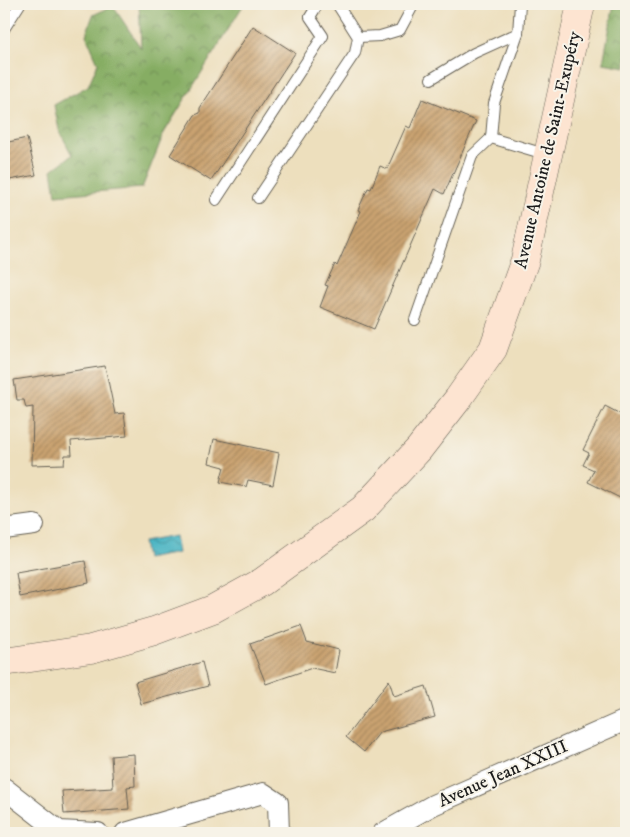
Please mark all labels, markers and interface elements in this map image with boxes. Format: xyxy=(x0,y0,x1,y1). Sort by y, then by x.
street label: Avenue Antoine de Saint-Exupéry xyxy=(510,29,586,271)
street label: Avenue Jean XXIII xyxy=(435,736,571,812)

